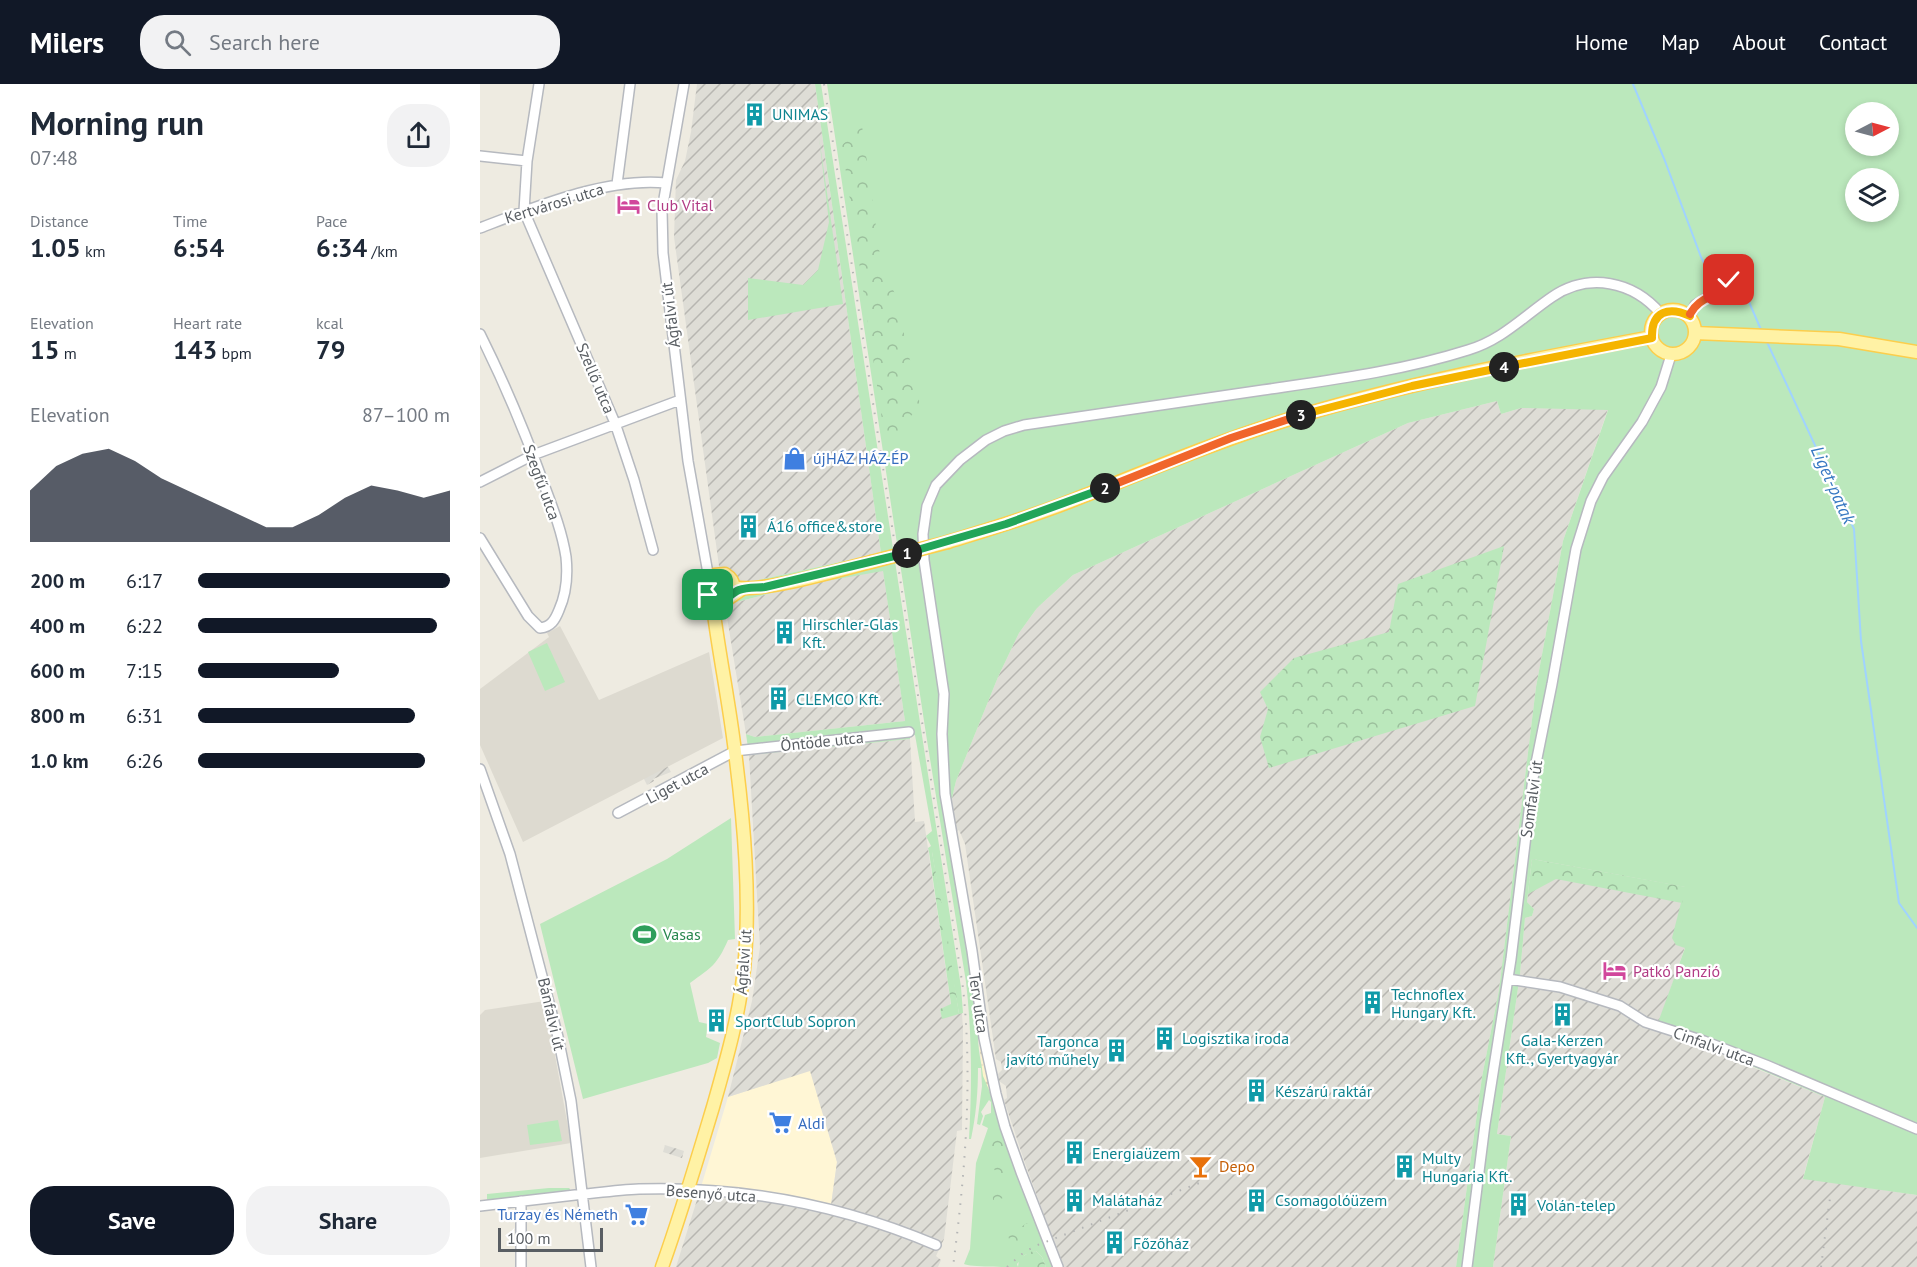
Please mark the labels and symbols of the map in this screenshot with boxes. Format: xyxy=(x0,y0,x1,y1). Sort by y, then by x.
building icon: UNIMAS xyxy=(741,101,767,127)
north arrow xyxy=(1845,102,1899,156)
place label: UNIMAS xyxy=(772,104,828,124)
street label: Kertvárosi utca xyxy=(502,178,606,228)
hotel icon: Club Vital xyxy=(616,192,642,218)
place label: Club Vital xyxy=(647,195,714,215)
pin xyxy=(1703,254,1754,305)
street label: Ágfalvi út xyxy=(656,281,684,349)
street label: Szellő utca xyxy=(572,340,620,416)
pin: 4 xyxy=(1489,352,1519,382)
pin: 3 xyxy=(1286,400,1316,430)
street label: Szegfű utca xyxy=(519,441,565,523)
water label: Liget-patak xyxy=(1806,442,1861,528)
shop icon: újHÁZ HÁZ-ÉP xyxy=(782,445,808,471)
place label: újHÁZ HÁZ-ÉP xyxy=(813,448,909,468)
pin: 2 xyxy=(1090,473,1120,503)
building icon: Á16 office&store xyxy=(736,513,762,539)
place label: Á16 office&store xyxy=(767,516,882,536)
pin: 1 xyxy=(892,538,922,568)
pin xyxy=(682,569,733,620)
place label: Hirschler-Glas Kft. xyxy=(802,614,899,652)
building icon: Hirschler-Glas Kft. xyxy=(771,620,797,646)
building icon: CLEMCO Kft. xyxy=(765,686,791,712)
place label: CLEMCO Kft. xyxy=(796,689,882,709)
street label: Öntöde utca xyxy=(779,727,865,755)
street label: Liget utca xyxy=(642,758,712,808)
street label: Somfalvi út xyxy=(1516,758,1546,839)
sports icon: Vasas xyxy=(632,921,658,947)
place label: Vasas xyxy=(662,924,701,944)
street label: Ágfalvi út xyxy=(731,928,755,996)
hotel icon: Patkó Panzió xyxy=(1602,958,1628,984)
place label: Patkó Panzió xyxy=(1633,961,1720,981)
street label: Terv utca xyxy=(965,971,993,1035)
street label: Bánfalvi út xyxy=(534,976,570,1053)
place label: Technoflex Hungary Kft. xyxy=(1391,984,1476,1022)
building icon: Technoflex Hungary Kft. xyxy=(1360,990,1386,1016)
building icon: Gala-Kerzen Kft., Gyertyagyár xyxy=(1549,1002,1575,1028)
building icon: SportClub Sopron xyxy=(704,1008,730,1034)
place label: SportClub Sopron xyxy=(735,1011,856,1031)
street label: Cinfalvi utca xyxy=(1671,1022,1757,1070)
building icon: Logisztika iroda xyxy=(1151,1025,1177,1051)
place label: Logisztika iroda xyxy=(1182,1028,1289,1048)
place label: Gala-Kerzen Kft., Gyertyagyár xyxy=(1506,1030,1619,1068)
place label: Targonca javító műhely xyxy=(1006,1031,1100,1069)
building icon: Targonca javító műhely xyxy=(1104,1037,1130,1063)
building icon: Készárú raktár xyxy=(1244,1078,1270,1104)
place label: Készárú raktár xyxy=(1275,1081,1373,1101)
supermarket icon: Aldi xyxy=(767,1110,793,1136)
place label: Aldi xyxy=(798,1113,825,1133)
building icon: Energiaüzem xyxy=(1061,1140,1087,1166)
place label: Energiaüzem xyxy=(1092,1143,1180,1163)
place label: Multy Hungaria Kft. xyxy=(1422,1148,1512,1186)
bar icon: Depo xyxy=(1188,1153,1214,1179)
building icon: Multy Hungaria Kft. xyxy=(1391,1154,1417,1180)
place label: Depo xyxy=(1219,1156,1255,1176)
street label: Besenyő utca xyxy=(665,1180,757,1206)
building icon: Malátaház xyxy=(1061,1187,1087,1213)
building icon: Csomagolóüzem xyxy=(1244,1187,1270,1213)
place label: Malátaház xyxy=(1092,1190,1162,1210)
place label: Csomagolóüzem xyxy=(1275,1190,1387,1210)
building icon: Volán-telep xyxy=(1506,1192,1532,1218)
place label: Volán-telep xyxy=(1536,1195,1616,1215)
supermarket icon: Turzay és Németh xyxy=(623,1201,649,1227)
place label: Turzay és Németh xyxy=(497,1204,618,1224)
scale bar xyxy=(498,1225,603,1252)
building icon: Főzőház xyxy=(1102,1230,1128,1256)
place label: Főzőház xyxy=(1133,1233,1189,1253)

